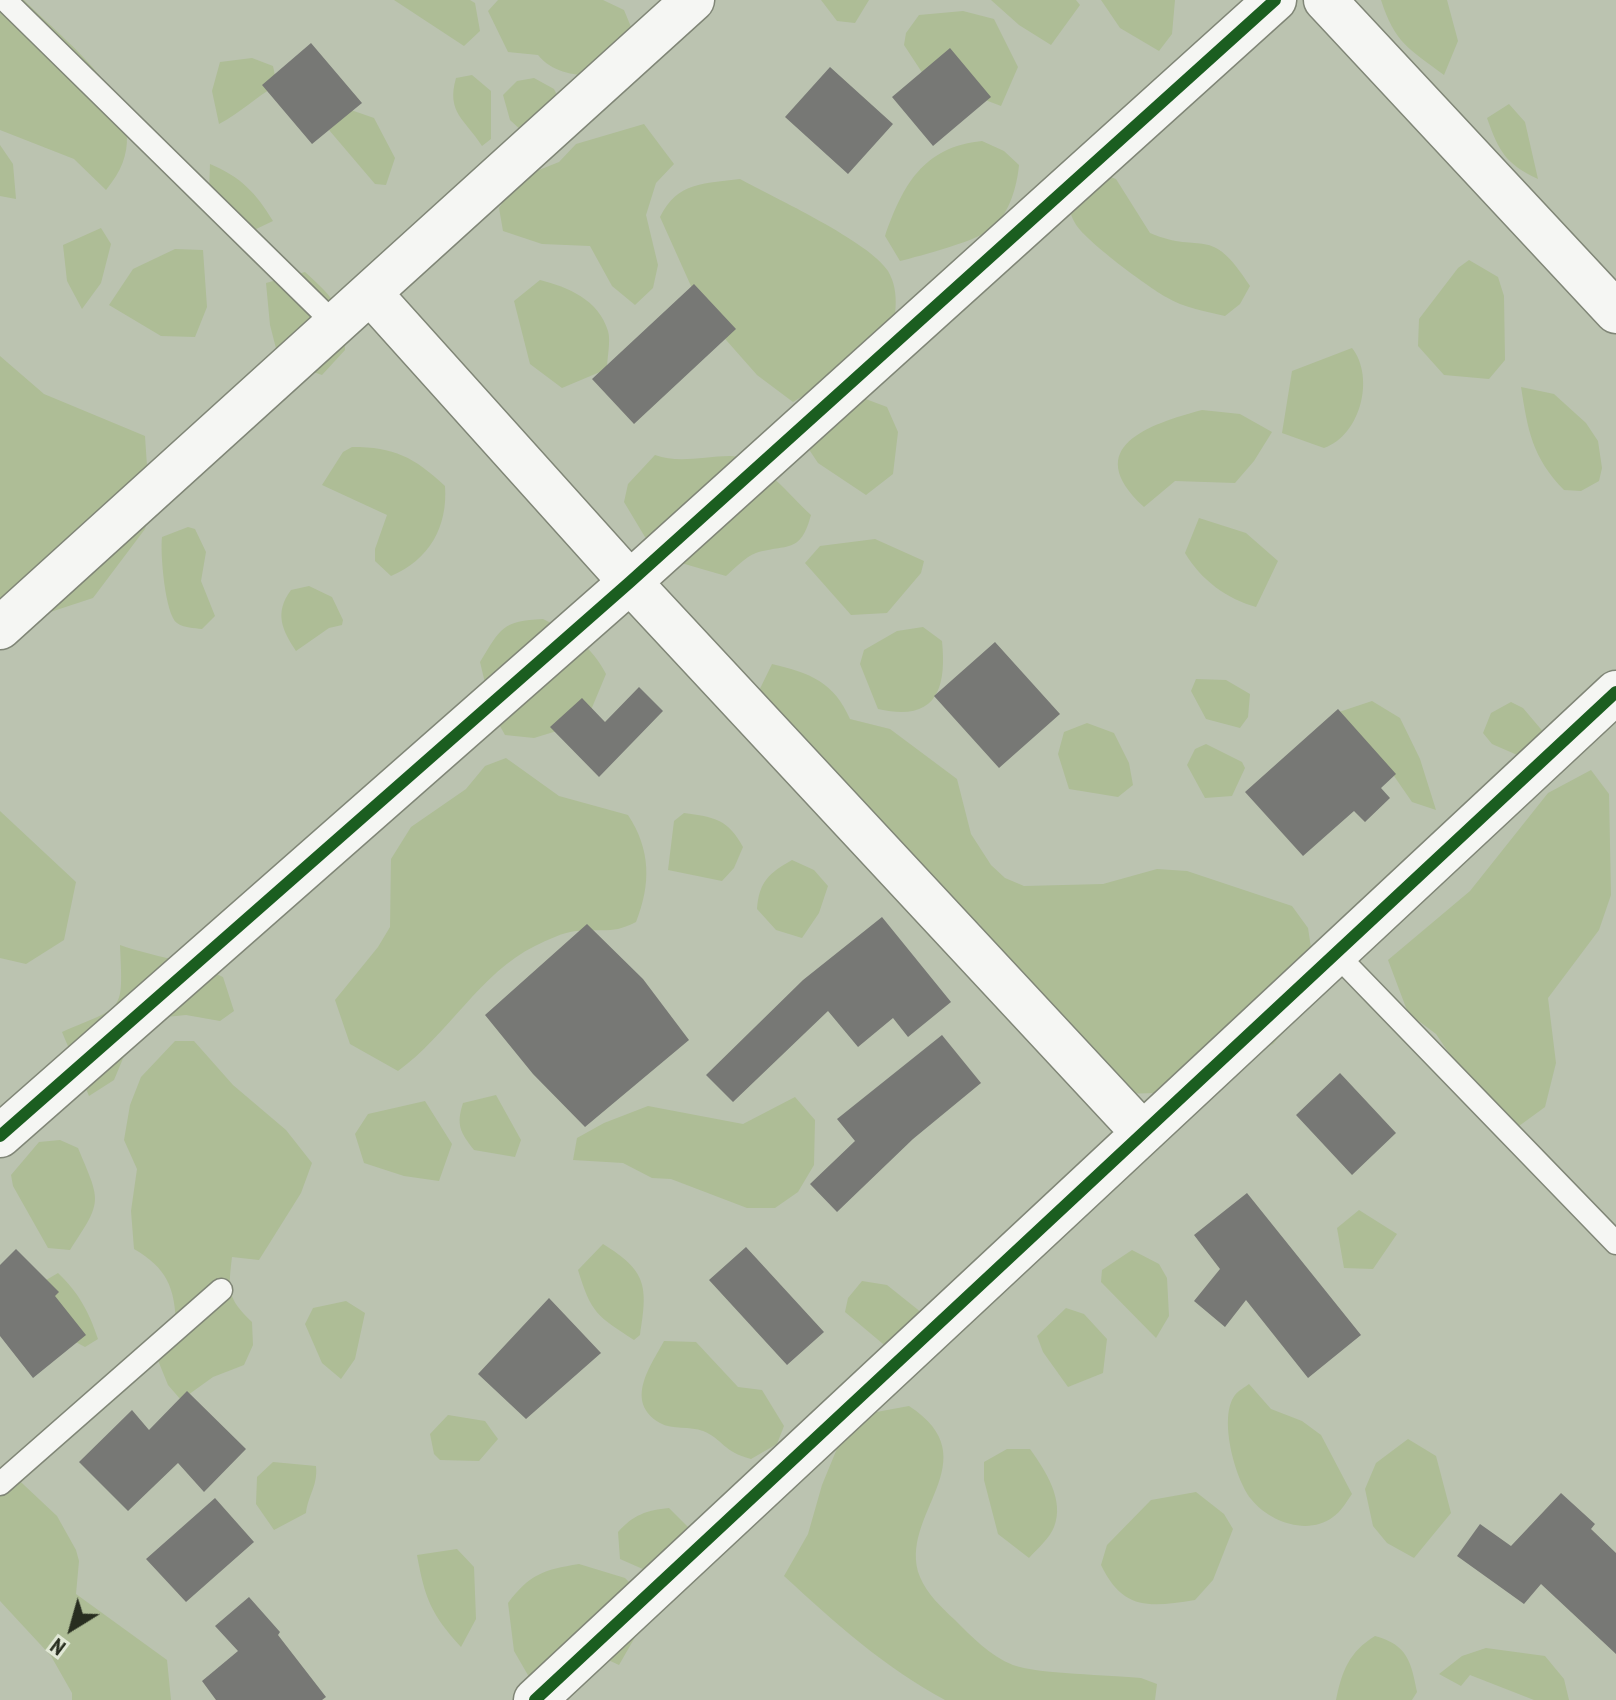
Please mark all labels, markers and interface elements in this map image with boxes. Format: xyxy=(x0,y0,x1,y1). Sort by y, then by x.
north arrow xyxy=(32,1588,112,1668)
text: N xyxy=(44,1632,71,1662)

